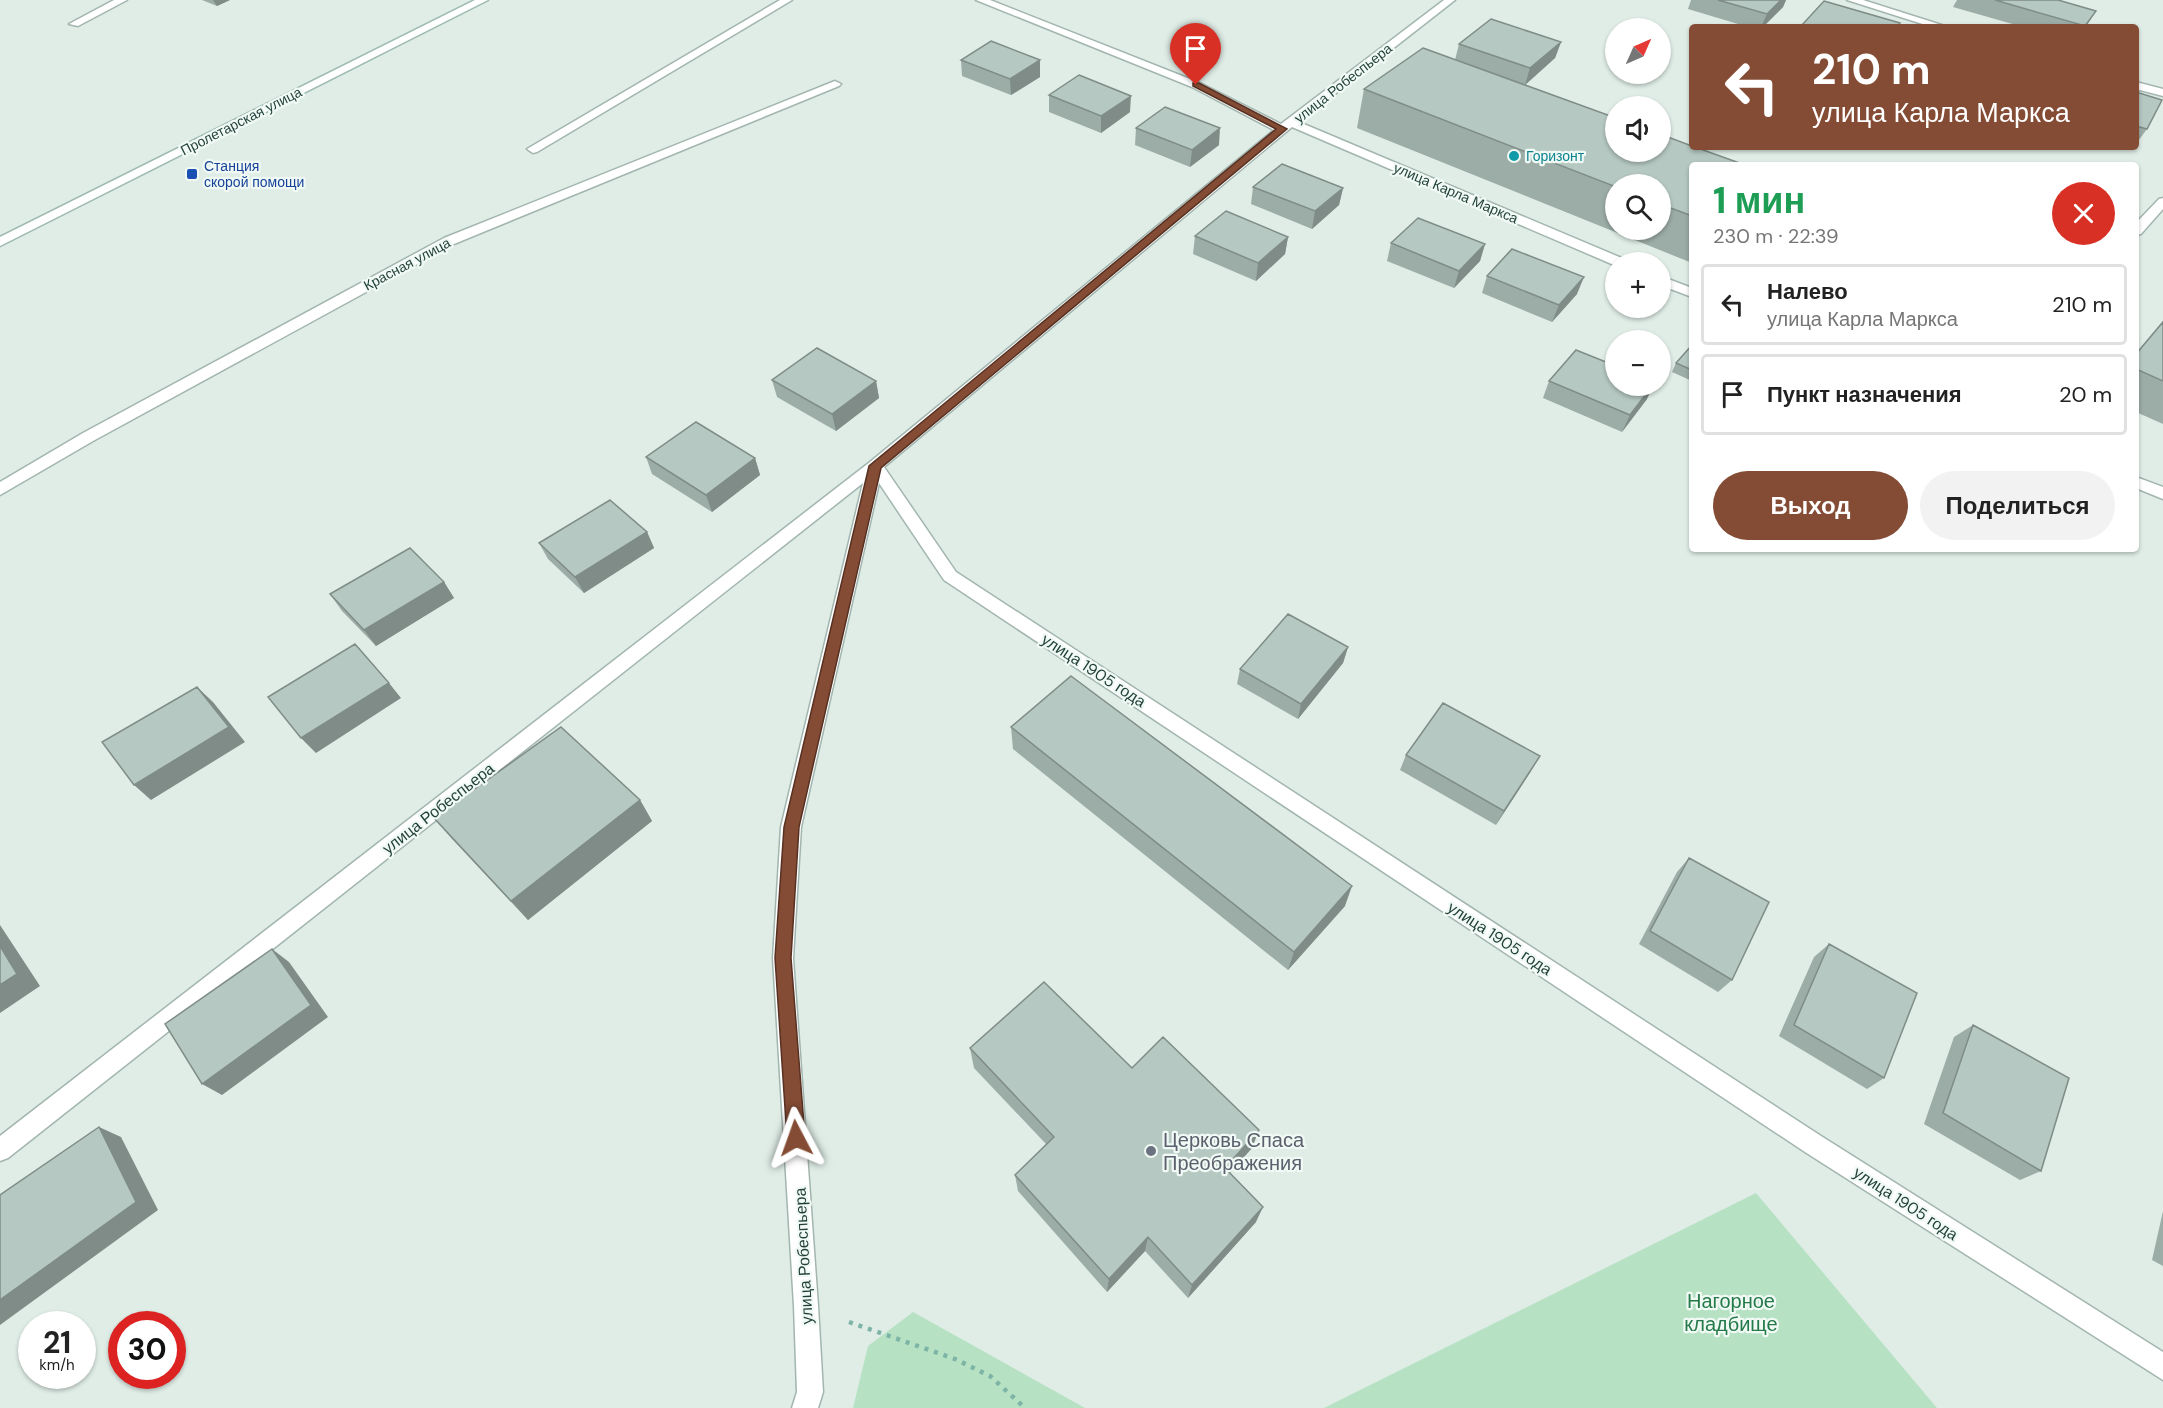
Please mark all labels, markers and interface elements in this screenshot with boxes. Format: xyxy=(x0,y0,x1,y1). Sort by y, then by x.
north arrow xyxy=(1605,18,1671,84)
map controls xyxy=(1605,18,1671,396)
pin xyxy=(1170,23,1221,85)
icon: arrive xyxy=(1179,32,1212,65)
street label: улица Робеспьера xyxy=(1290,39,1396,127)
text: 210 m xyxy=(1812,42,1930,97)
icon: left xyxy=(1713,48,1791,126)
street label: Пролетарская улица xyxy=(177,83,305,159)
text: улица Карла Маркса xyxy=(1812,95,2070,130)
button: sound xyxy=(1605,96,1671,162)
place label: Горизонт xyxy=(1526,147,1585,165)
marker: Горизонт xyxy=(1507,149,1521,163)
place label: Станция скорой помощи xyxy=(204,157,304,191)
street label: улица Карла Маркса xyxy=(1391,159,1521,227)
marker: Станция скорой помощи xyxy=(185,167,199,181)
button: search xyxy=(1605,174,1671,240)
text: 1 мин xyxy=(1713,177,1805,224)
button: close xyxy=(2052,182,2115,245)
text: 230 m · 22:39 xyxy=(1713,223,1839,249)
street label: Красная улица xyxy=(360,233,454,294)
button: + xyxy=(1605,252,1671,318)
text: Налево xyxy=(1767,277,1848,306)
icon: left xyxy=(1716,288,1749,321)
text: 210 m xyxy=(2052,290,2112,319)
text: улица Карла Маркса xyxy=(1767,306,1958,332)
button: − xyxy=(1605,330,1671,396)
icon: arrive xyxy=(1716,378,1749,411)
text: Пункт назначения xyxy=(1767,380,1962,409)
text: 20 m xyxy=(2059,380,2112,409)
button: Выход xyxy=(1713,471,1908,540)
button: Поделиться xyxy=(1920,471,2115,540)
street label: улица 1905 года xyxy=(1037,629,1150,712)
street label: улица Робеспьера xyxy=(378,758,499,859)
street label: улица 1905 года xyxy=(1443,897,1556,980)
position arrow xyxy=(764,1106,828,1170)
place label: Церковь Спаса Преображения xyxy=(1163,1127,1305,1176)
marker: Церковь Спаса Преображения xyxy=(1144,1144,1158,1158)
street label: улица 1905 года xyxy=(1849,1162,1962,1245)
street label: улица Робеспьера xyxy=(789,1187,818,1325)
park label: Нагорное кладбище xyxy=(1684,1288,1778,1337)
speed limit sign: 30 xyxy=(108,1311,186,1389)
text: 21 xyxy=(43,1323,71,1362)
text: km/h xyxy=(39,1355,75,1375)

